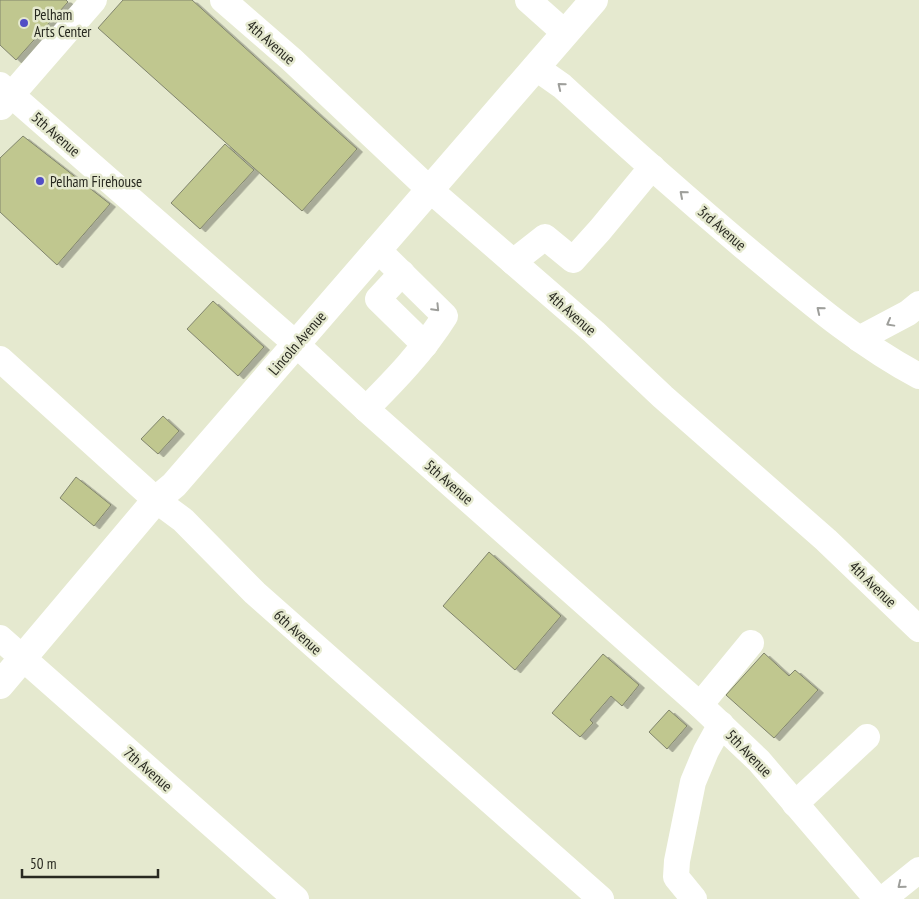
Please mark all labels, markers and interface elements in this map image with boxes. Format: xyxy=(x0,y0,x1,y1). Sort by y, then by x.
place label: Pelham Arts Center xyxy=(34,5,92,41)
street label: 4th Avenue xyxy=(243,16,299,68)
marker: Pelham Arts Center xyxy=(18,17,30,29)
one-way arrow xyxy=(558,83,567,92)
street label: 5th Avenue xyxy=(28,108,84,160)
place label: Pelham Firehouse xyxy=(50,172,142,191)
marker: Pelham Firehouse xyxy=(34,175,46,187)
one-way arrow xyxy=(679,191,688,200)
street label: 3rd Avenue xyxy=(694,202,750,254)
street label: 4th Avenue xyxy=(544,287,600,339)
one-way arrow xyxy=(430,302,439,311)
street label: Lincoln Avenue xyxy=(264,307,330,379)
one-way arrow xyxy=(817,307,826,316)
one-way arrow xyxy=(886,317,895,327)
street label: 5th Avenue xyxy=(421,456,477,508)
street label: 4th Avenue xyxy=(845,557,901,611)
street label: 6th Avenue xyxy=(270,605,326,659)
street label: 5th Avenue xyxy=(722,725,776,781)
street label: 7th Avenue xyxy=(120,743,176,795)
scale bar xyxy=(22,846,159,878)
text: 50 m xyxy=(30,854,56,873)
one-way arrow xyxy=(898,879,907,887)

